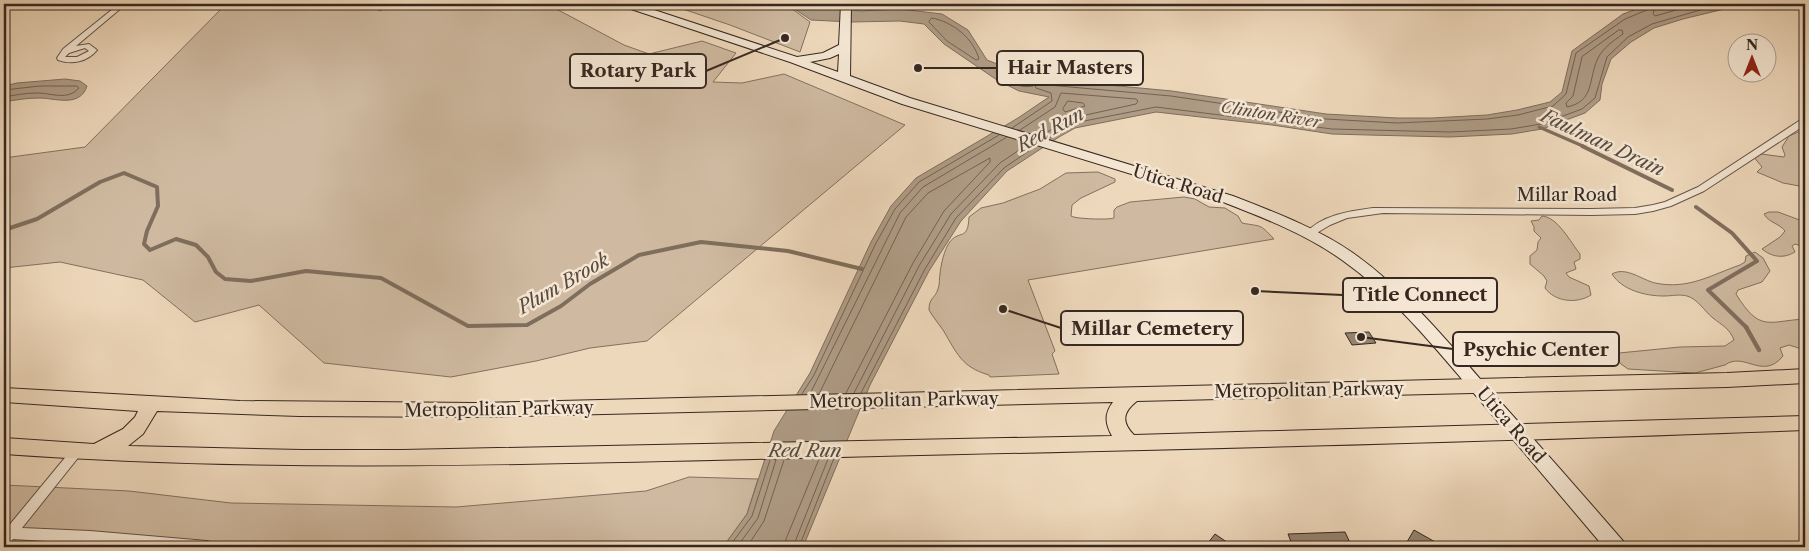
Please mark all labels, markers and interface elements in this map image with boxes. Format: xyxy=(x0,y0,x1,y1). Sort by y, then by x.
north arrow xyxy=(1726,32,1776,82)
text: N xyxy=(1746,36,1758,54)
callout: Hair Masters xyxy=(997,51,1143,85)
callout: Rotary Park xyxy=(570,54,706,88)
text: Hair Masters xyxy=(1007,56,1133,79)
text: Rotary Park xyxy=(580,59,696,82)
water label: Clinton River xyxy=(1220,96,1324,132)
water label: Red Run xyxy=(1011,102,1088,158)
water label: Faulman Drain xyxy=(1536,103,1668,181)
street label: Utica Road xyxy=(1130,160,1226,208)
street label: Millar Road xyxy=(1517,184,1617,206)
water label: Plum Brook xyxy=(512,248,613,320)
callout: Title Connect xyxy=(1343,278,1497,312)
text: Title Connect xyxy=(1353,283,1488,306)
callout: Millar Cemetery xyxy=(1061,311,1243,345)
text: Millar Cemetery xyxy=(1071,317,1234,340)
callout: Psychic Center xyxy=(1453,332,1619,366)
text: Psychic Center xyxy=(1463,338,1610,361)
street label: Metropolitan Parkway xyxy=(1214,377,1405,403)
street label: Utica Road xyxy=(1472,383,1550,467)
street label: Metropolitan Parkway xyxy=(809,387,1000,413)
street label: Metropolitan Parkway xyxy=(404,396,595,422)
water label: Red Run xyxy=(766,439,842,462)

